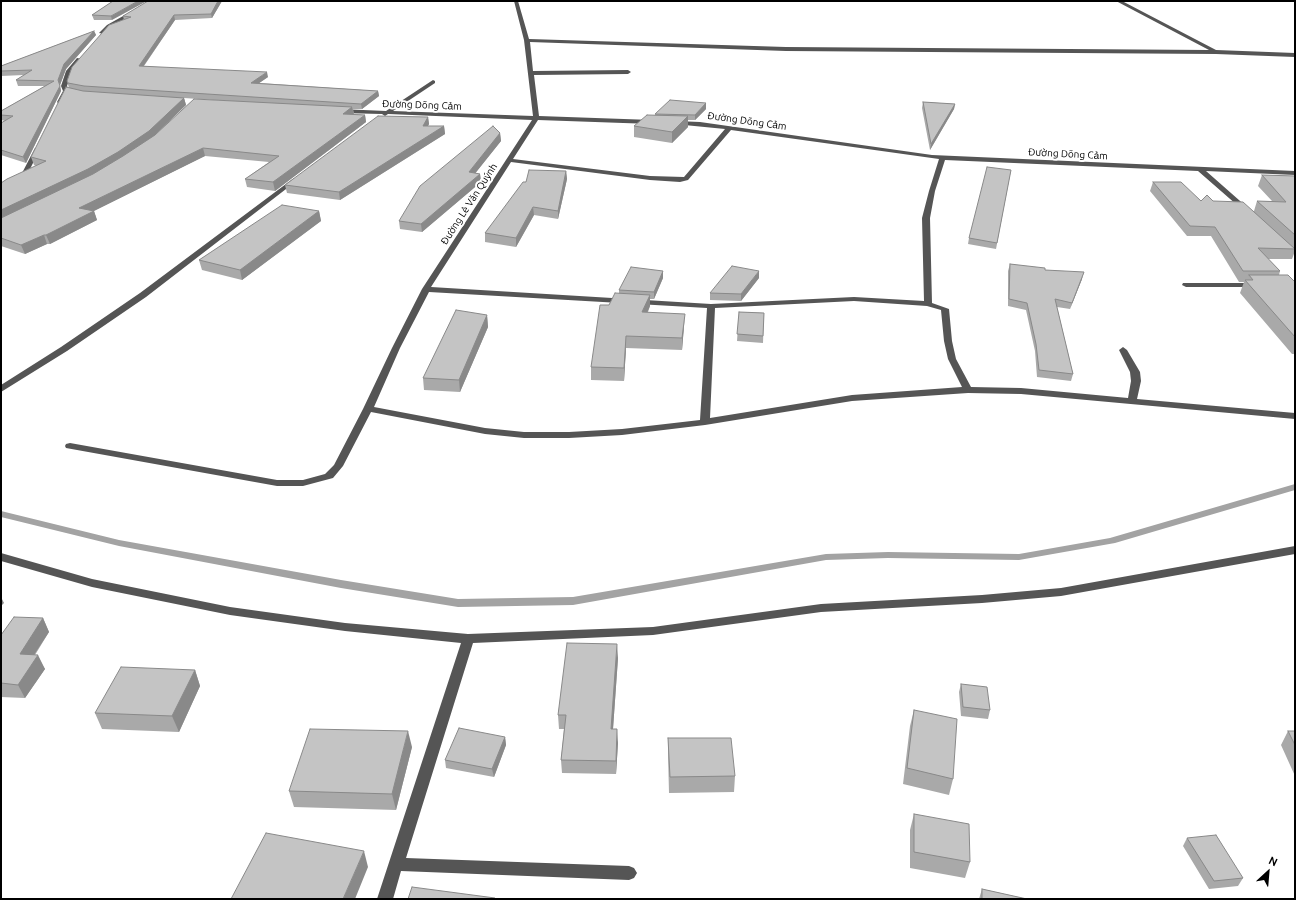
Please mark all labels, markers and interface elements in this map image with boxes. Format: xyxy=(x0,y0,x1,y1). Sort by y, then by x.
street label: Đường Dõng Cảm xyxy=(382,98,462,112)
street label: Đường Dõng Cảm xyxy=(707,110,787,132)
street label: Đường Dõng Cảm xyxy=(1028,146,1108,162)
street label: Đường Lê Văn Quýnh xyxy=(438,161,500,247)
north arrow xyxy=(1248,852,1288,892)
text: N xyxy=(1267,854,1280,868)

